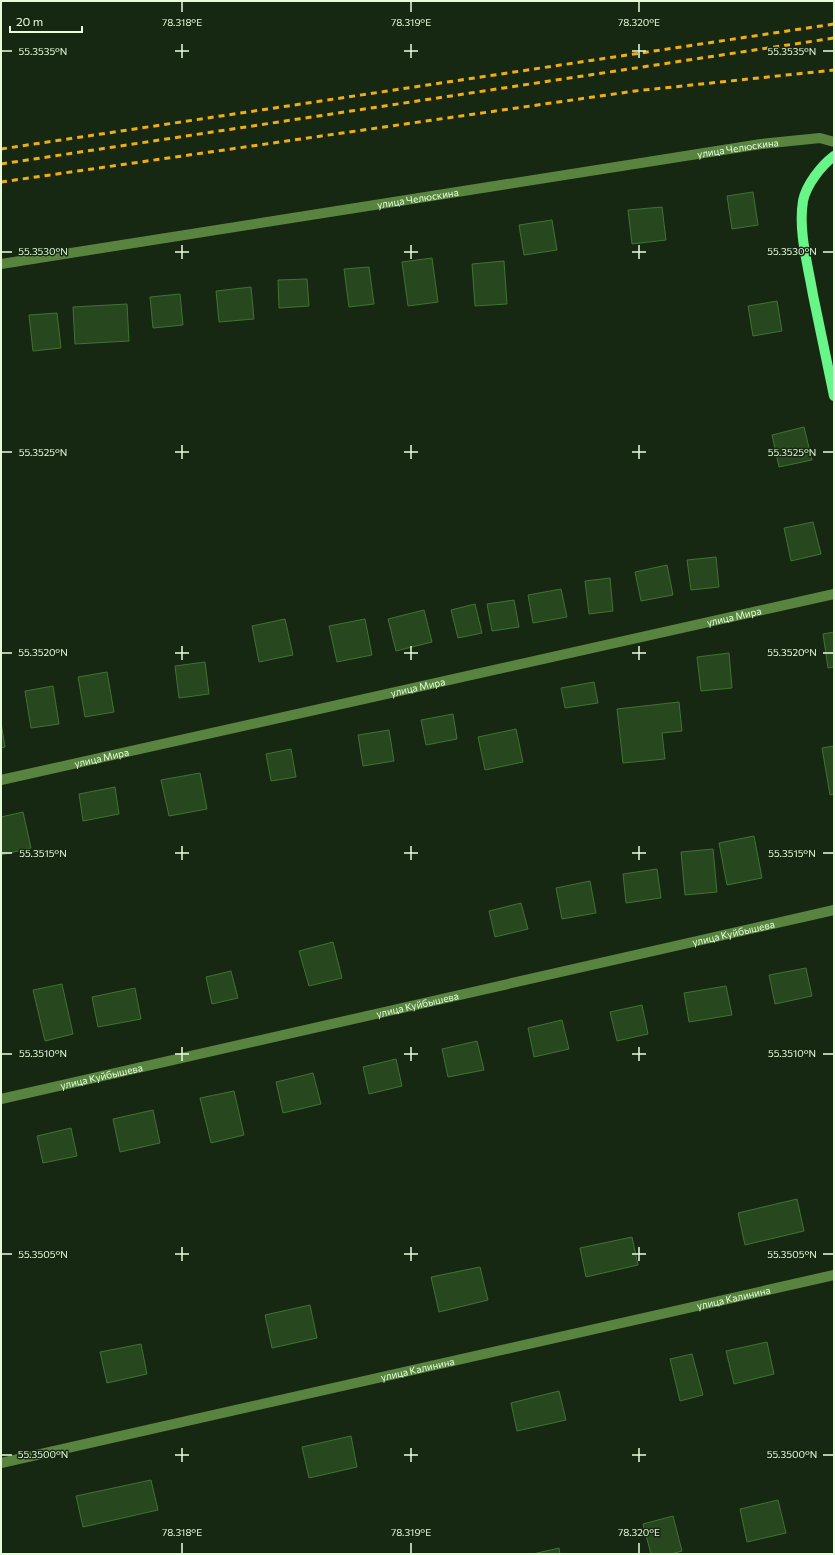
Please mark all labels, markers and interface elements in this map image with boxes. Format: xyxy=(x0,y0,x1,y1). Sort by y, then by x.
scale bar xyxy=(10,8,82,34)
text: 20 m xyxy=(16,14,43,28)
text: 78.318°E xyxy=(162,16,202,28)
text: 78.319°E xyxy=(391,16,431,28)
text: 78.320°E xyxy=(618,16,660,28)
text: 55.3535°N xyxy=(19,45,67,57)
text: 55.3535°N xyxy=(768,45,816,57)
street label: улица Челюскина xyxy=(696,136,779,160)
street label: улица Челюскина xyxy=(376,186,459,211)
text: 55.3530°N xyxy=(18,245,68,257)
text: 55.3530°N xyxy=(767,245,817,257)
text: 55.3525°N xyxy=(19,446,67,458)
text: 55.3525°N xyxy=(768,446,816,458)
street label: улица Мира xyxy=(705,604,762,628)
text: 55.3520°N xyxy=(18,646,68,658)
text: 55.3520°N xyxy=(767,646,817,658)
street label: улица Мира xyxy=(389,675,446,699)
street label: улица Мира xyxy=(73,746,130,769)
text: 55.3515°N xyxy=(19,847,67,859)
text: 55.3515°N xyxy=(768,847,816,859)
street label: улица Куйбышева xyxy=(691,918,776,948)
street label: улица Куйбышева xyxy=(375,989,460,1020)
text: 55.3510°N xyxy=(19,1047,67,1059)
text: 55.3510°N xyxy=(768,1047,816,1059)
street label: улица Куйбышева xyxy=(59,1061,144,1091)
text: 55.3505°N xyxy=(18,1248,68,1260)
text: 55.3505°N xyxy=(767,1248,817,1260)
street label: улица Калинина xyxy=(696,1284,772,1312)
street label: улица Калинина xyxy=(380,1355,455,1383)
text: 55.3500°N xyxy=(18,1448,68,1460)
text: 55.3500°N xyxy=(767,1448,817,1460)
text: 78.318°E xyxy=(162,1526,202,1538)
text: 78.319°E xyxy=(391,1526,431,1538)
text: 78.320°E xyxy=(618,1526,660,1538)

